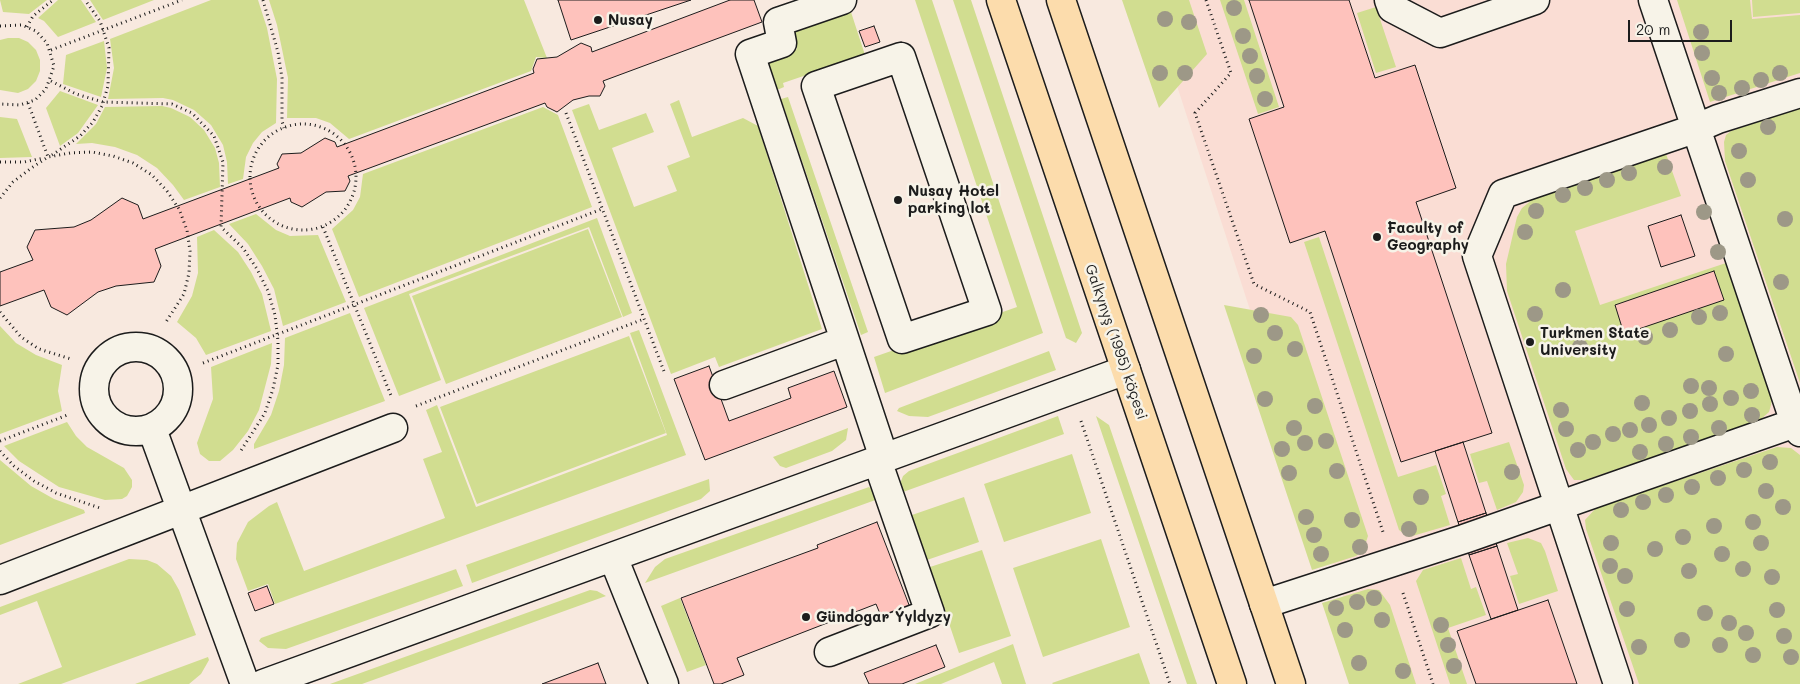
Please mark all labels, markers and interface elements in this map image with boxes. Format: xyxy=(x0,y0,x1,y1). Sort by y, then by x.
scale bar xyxy=(1630,10,1734,42)
place label: Nusay xyxy=(608,11,653,29)
marker: Nusay xyxy=(592,14,604,26)
text: 20 m xyxy=(1636,19,1670,39)
place label: Nusay Hotel parking lot xyxy=(908,182,999,217)
marker: Nusay Hotel parking lot xyxy=(892,194,904,206)
place label: Faculty of Geography xyxy=(1387,219,1469,254)
marker: Faculty of Geography xyxy=(1371,231,1383,243)
street label: Galkynyş (1995) köçesi xyxy=(1081,262,1151,422)
place label: Turkmen State University xyxy=(1540,324,1649,359)
marker: Turkmen State University xyxy=(1524,336,1536,348)
place label: Gündogar Ýyldyzy xyxy=(816,608,951,626)
marker: Gündogar Ýyldyzy xyxy=(800,611,812,623)

